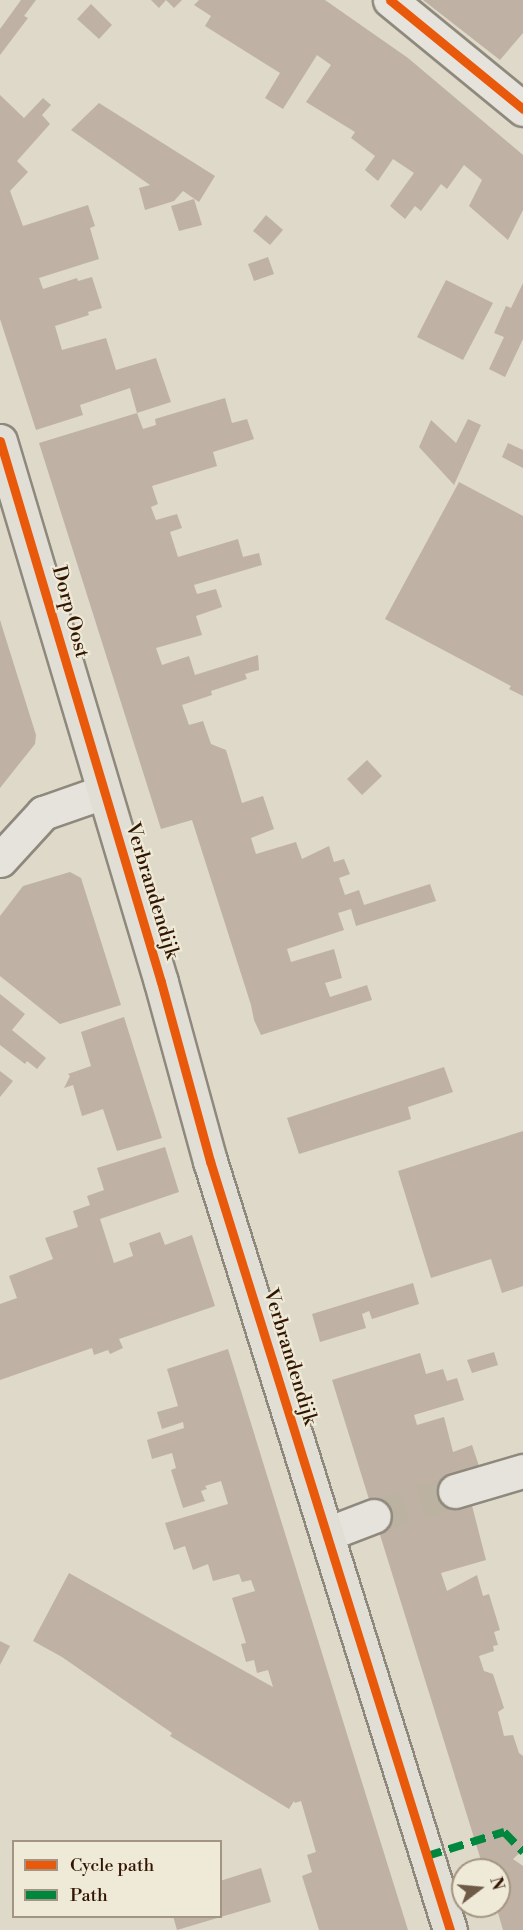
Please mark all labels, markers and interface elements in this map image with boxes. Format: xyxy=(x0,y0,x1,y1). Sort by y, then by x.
street label: Dorp Oost xyxy=(46,563,94,661)
street label: Verbrandendijk xyxy=(120,820,184,962)
street label: Verbrandendijk xyxy=(258,1286,322,1428)
legend xyxy=(12,1840,222,1918)
text: Cycle path xyxy=(70,1854,154,1877)
north arrow xyxy=(451,1858,511,1918)
text: N xyxy=(485,1875,508,1892)
text: Path xyxy=(70,1884,108,1907)

